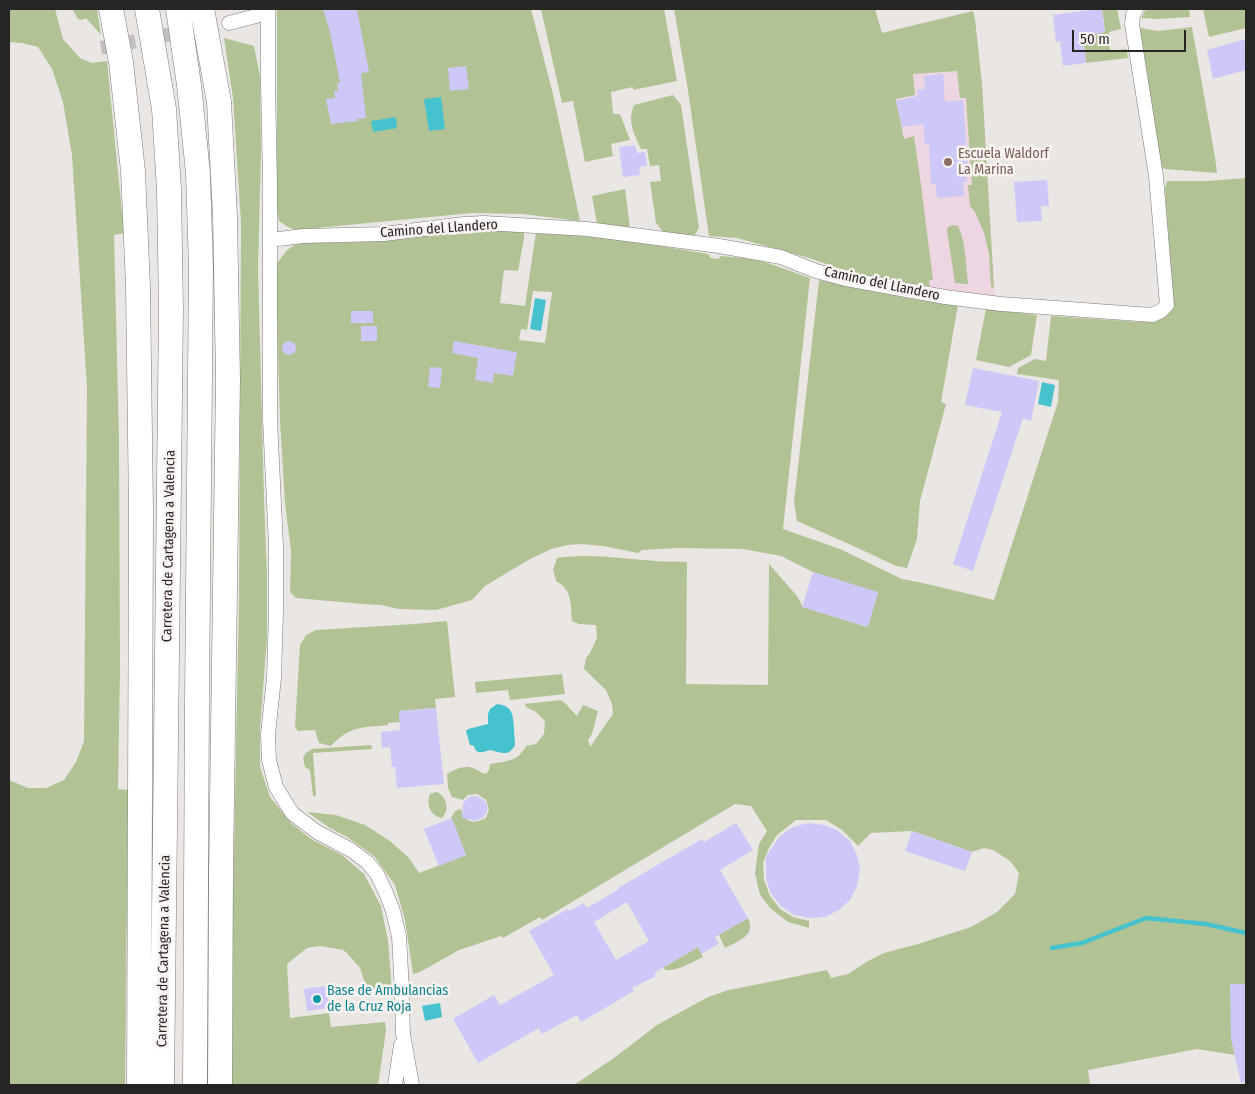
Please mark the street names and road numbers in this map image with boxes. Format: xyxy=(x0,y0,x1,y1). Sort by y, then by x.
street label: Camino del Llandero xyxy=(380,217,498,241)
street label: Camino del Llandero xyxy=(823,264,941,304)
street label: Carretera de Cartagena a Valencia xyxy=(159,450,179,642)
street label: Carretera de Cartagena a Valencia xyxy=(154,855,174,1047)

